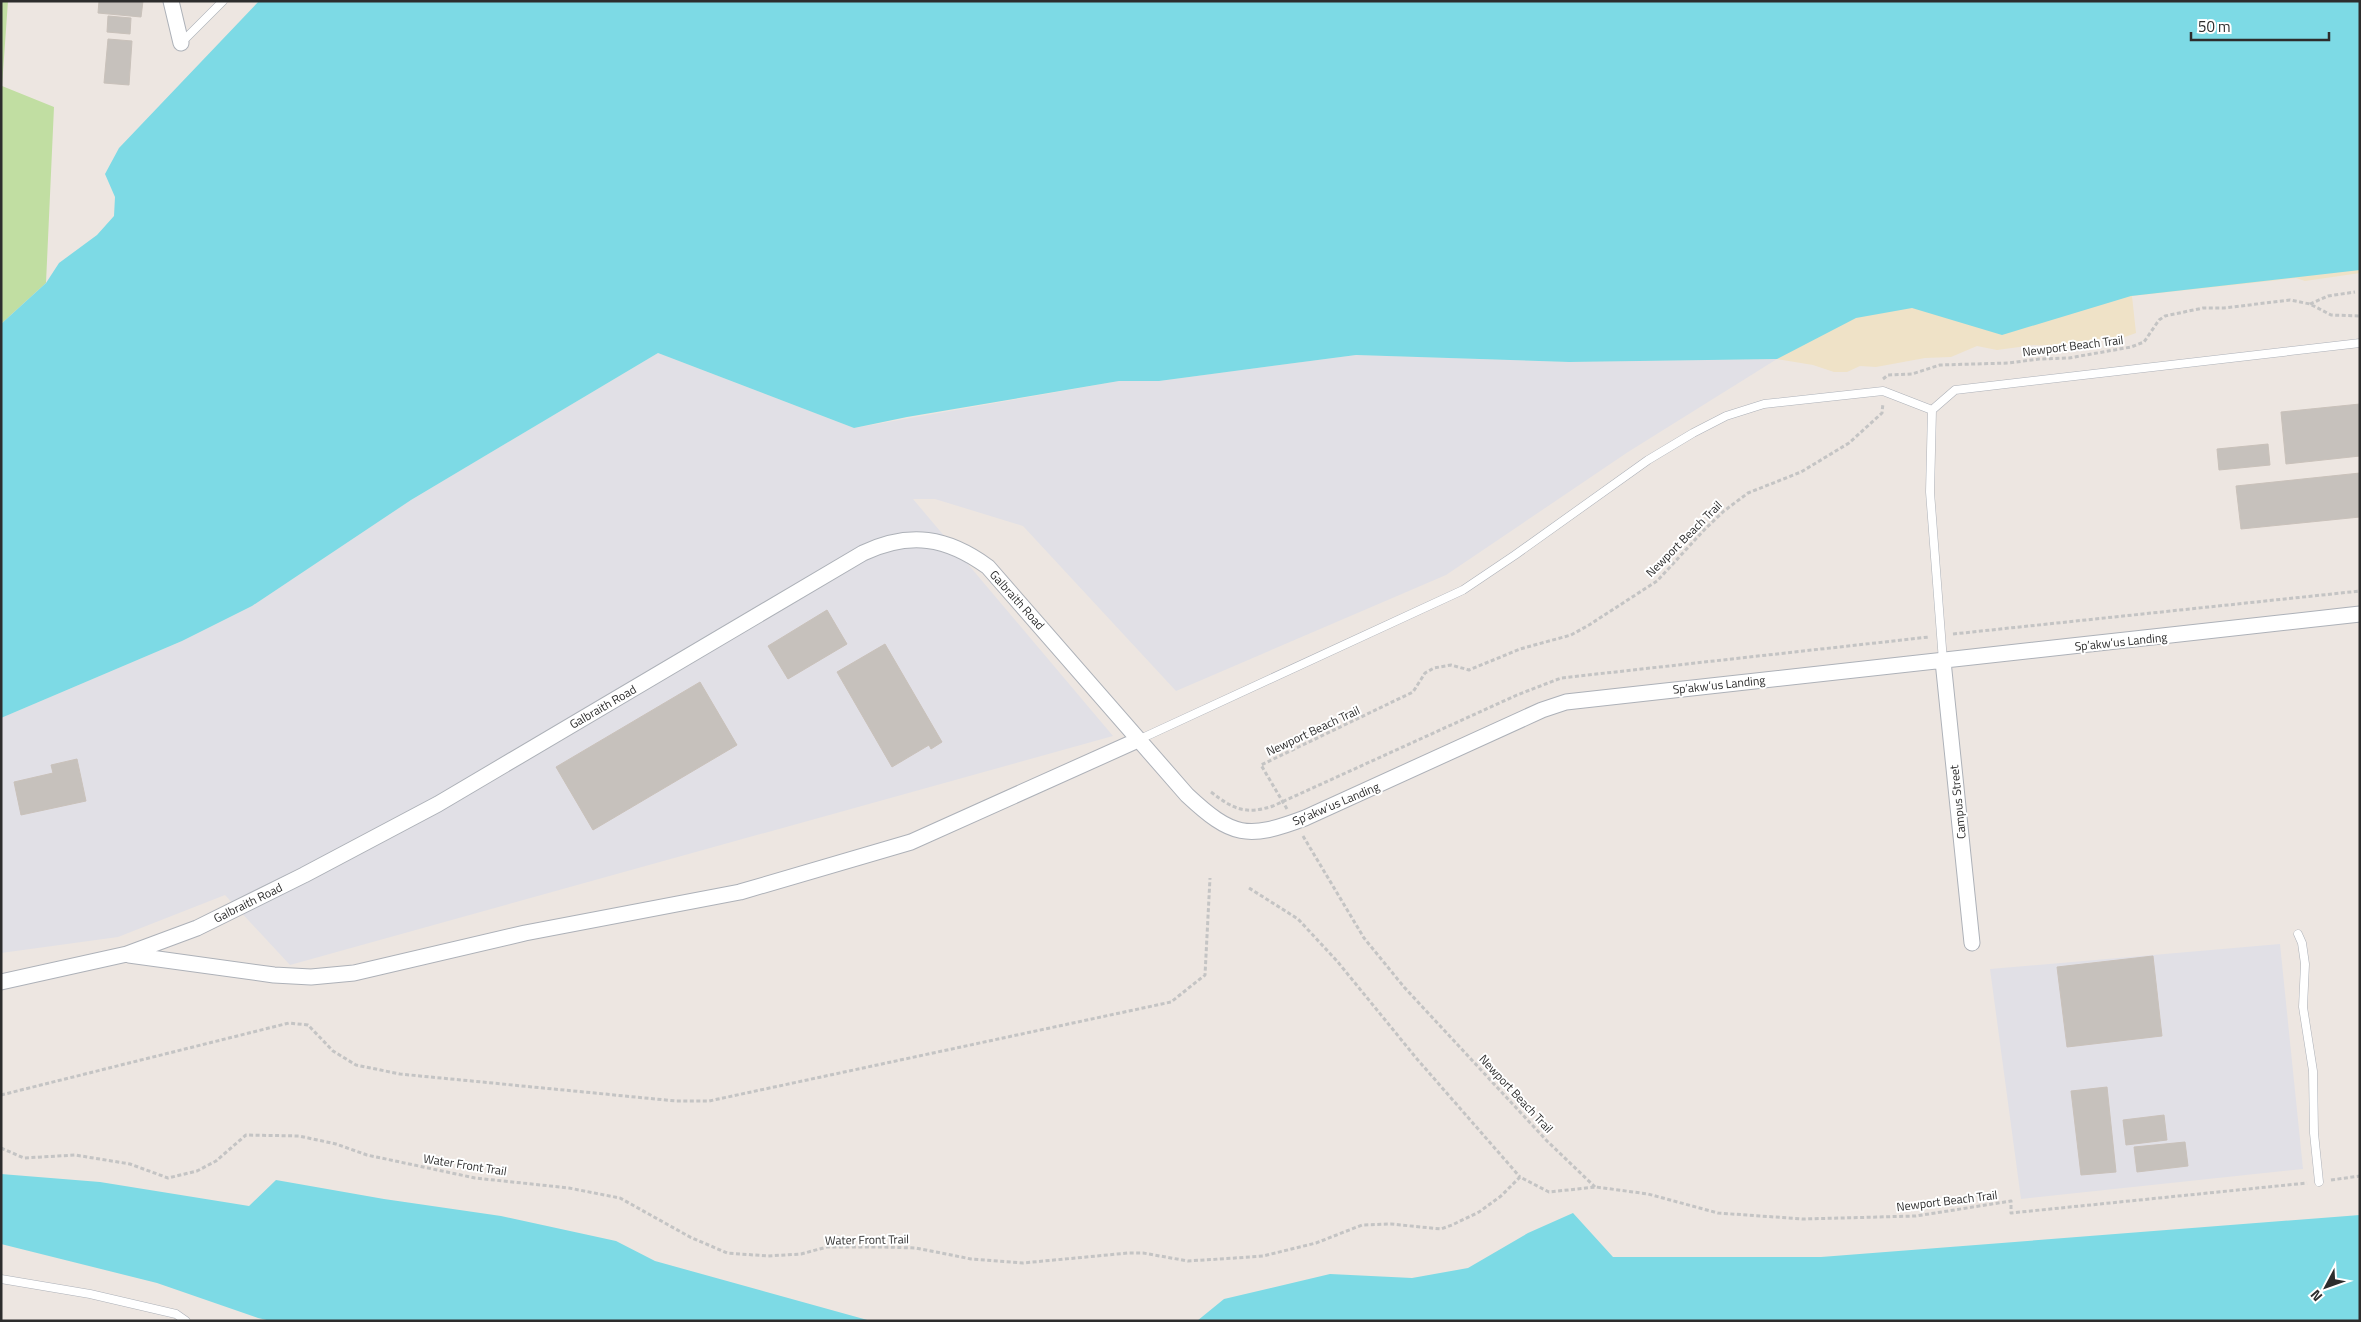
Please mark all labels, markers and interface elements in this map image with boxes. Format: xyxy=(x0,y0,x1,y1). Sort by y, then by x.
scale bar xyxy=(2191,10,2328,42)
text: 50 m xyxy=(2198,15,2231,38)
street label: Newport Beach Trail xyxy=(2021,330,2124,361)
street label: Newport Beach Trail xyxy=(1641,496,1726,581)
street label: Galbraith Road xyxy=(985,566,1049,634)
street label: Sp’akw’us Landing xyxy=(2074,627,2168,656)
street label: Sp’akw’us Landing xyxy=(1672,670,1766,699)
street label: Galbraith Road xyxy=(566,680,640,733)
street label: Newport Beach Trail xyxy=(1263,700,1363,761)
street label: Campus Street xyxy=(1944,763,1971,840)
street label: Sp’akw’us Landing xyxy=(1289,777,1382,830)
street label: Galbraith Road xyxy=(210,878,285,927)
street label: Newport Beach Trail xyxy=(1475,1050,1558,1137)
street label: Water Front Trail xyxy=(422,1149,508,1180)
street label: Newport Beach Trail xyxy=(1895,1185,1998,1216)
street label: Water Front Trail xyxy=(825,1229,909,1250)
north arrow xyxy=(2301,1262,2351,1312)
text: N xyxy=(2305,1285,2327,1306)

